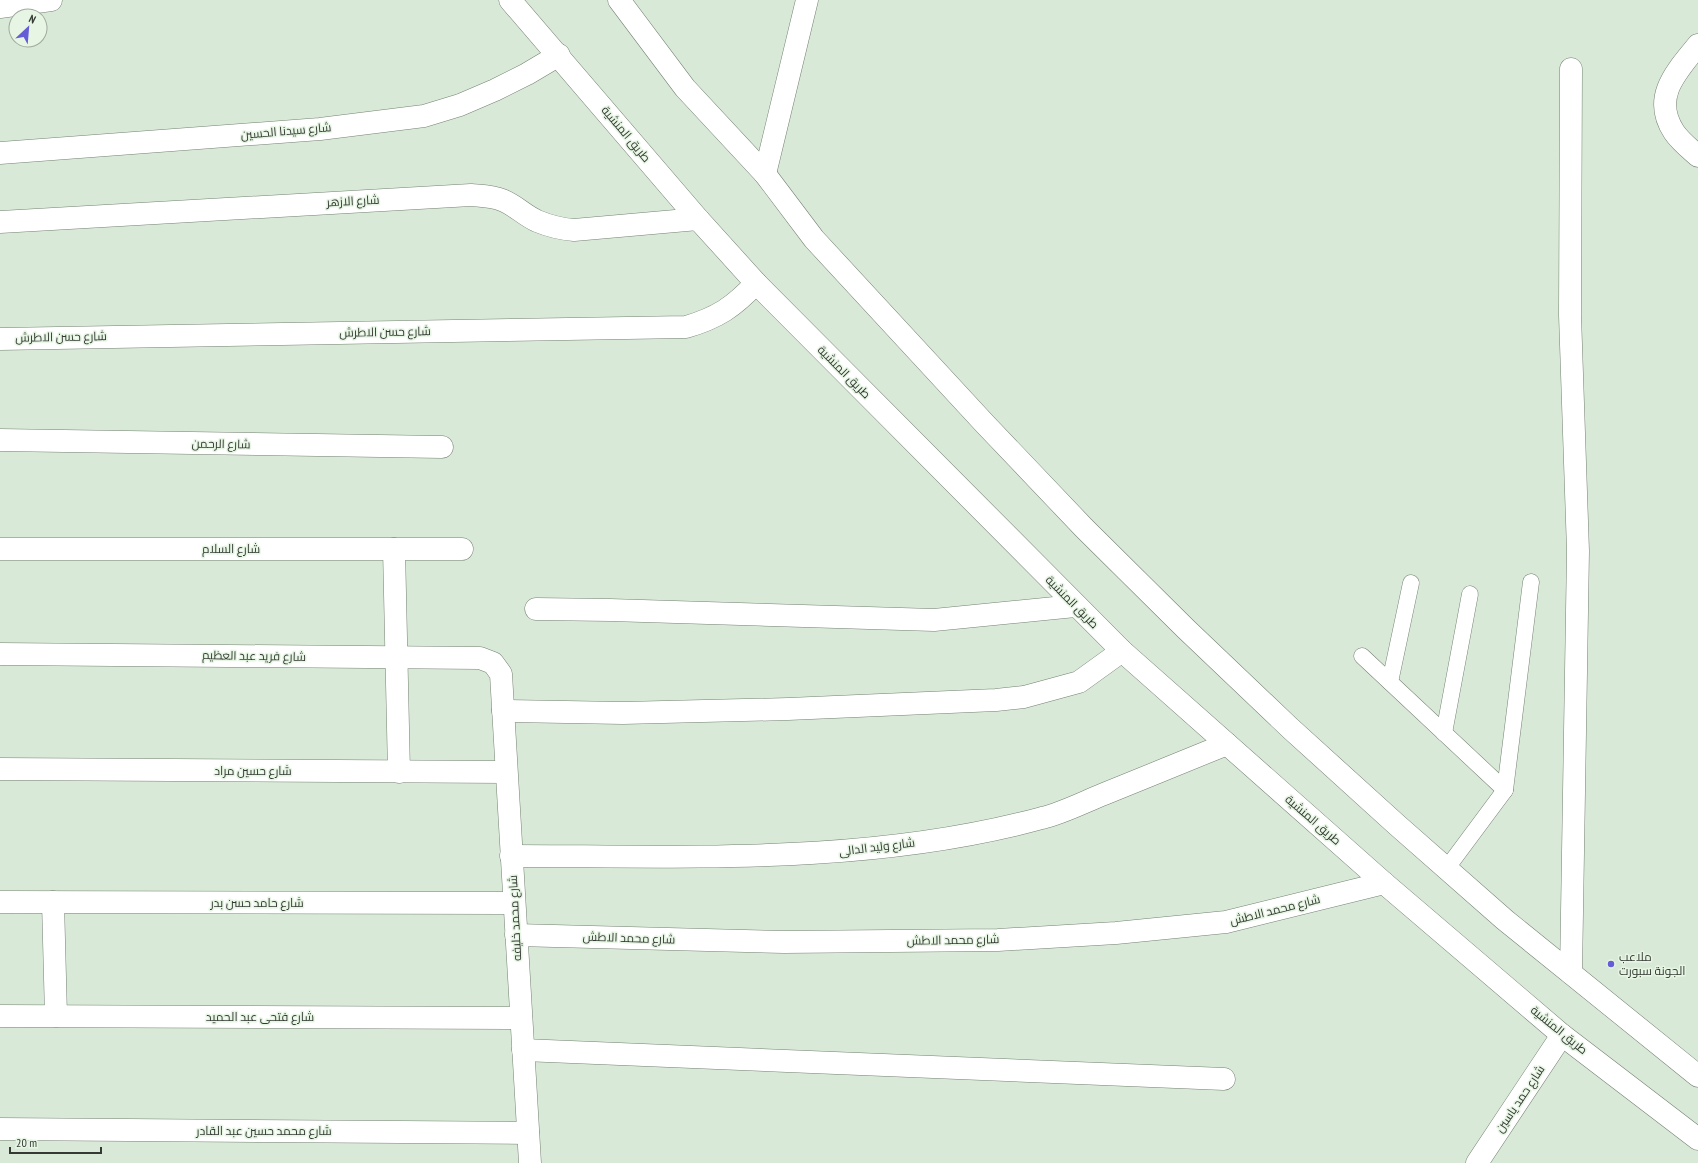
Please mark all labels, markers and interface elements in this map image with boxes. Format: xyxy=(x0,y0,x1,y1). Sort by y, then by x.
north arrow xyxy=(8,8,48,48)
text: N xyxy=(27,11,38,27)
street label: طريق المنشية xyxy=(598,102,654,165)
street label: شارع سيدنا الحسين xyxy=(240,119,332,143)
street label: شارع الازهر xyxy=(325,192,380,210)
street label: شارع حسن الاطرش xyxy=(339,323,431,341)
street label: شارع حسن الاطرش xyxy=(15,328,107,346)
street label: طريق المنشية xyxy=(815,342,874,401)
street label: شارع الرحمن xyxy=(191,435,251,453)
street label: شارع السلام xyxy=(202,541,260,557)
street label: طريق المنشية xyxy=(1043,572,1102,631)
street label: شارع فريد عبد العظيم xyxy=(202,647,306,665)
street label: شارع حسين مراد xyxy=(214,763,292,779)
street label: طريق المنشية xyxy=(1282,791,1344,848)
street label: شارع وليد الدالى xyxy=(838,834,916,860)
street label: شارع محمد خليفه xyxy=(505,874,525,962)
street label: شارع محمد الاطش xyxy=(1228,891,1322,929)
street label: شارع حامد حسن بدر xyxy=(209,895,304,911)
street label: شارع محمد الاطش xyxy=(582,928,676,948)
street label: شارع محمد الاطش xyxy=(907,931,1000,949)
place label: ملاعب الجونة سبورت xyxy=(1619,949,1685,978)
marker: ملاعب الجونة سبورت xyxy=(1606,959,1616,969)
street label: طريق المنشية xyxy=(1528,1002,1591,1057)
street label: شارع فتحى عبد الحميد xyxy=(206,1009,314,1025)
street label: شارع حمد ياسين xyxy=(1492,1062,1549,1136)
street label: شارع محمد حسين عبد القادر xyxy=(195,1123,332,1139)
scale bar xyxy=(10,1129,101,1155)
text: 20 m xyxy=(16,1135,37,1150)

